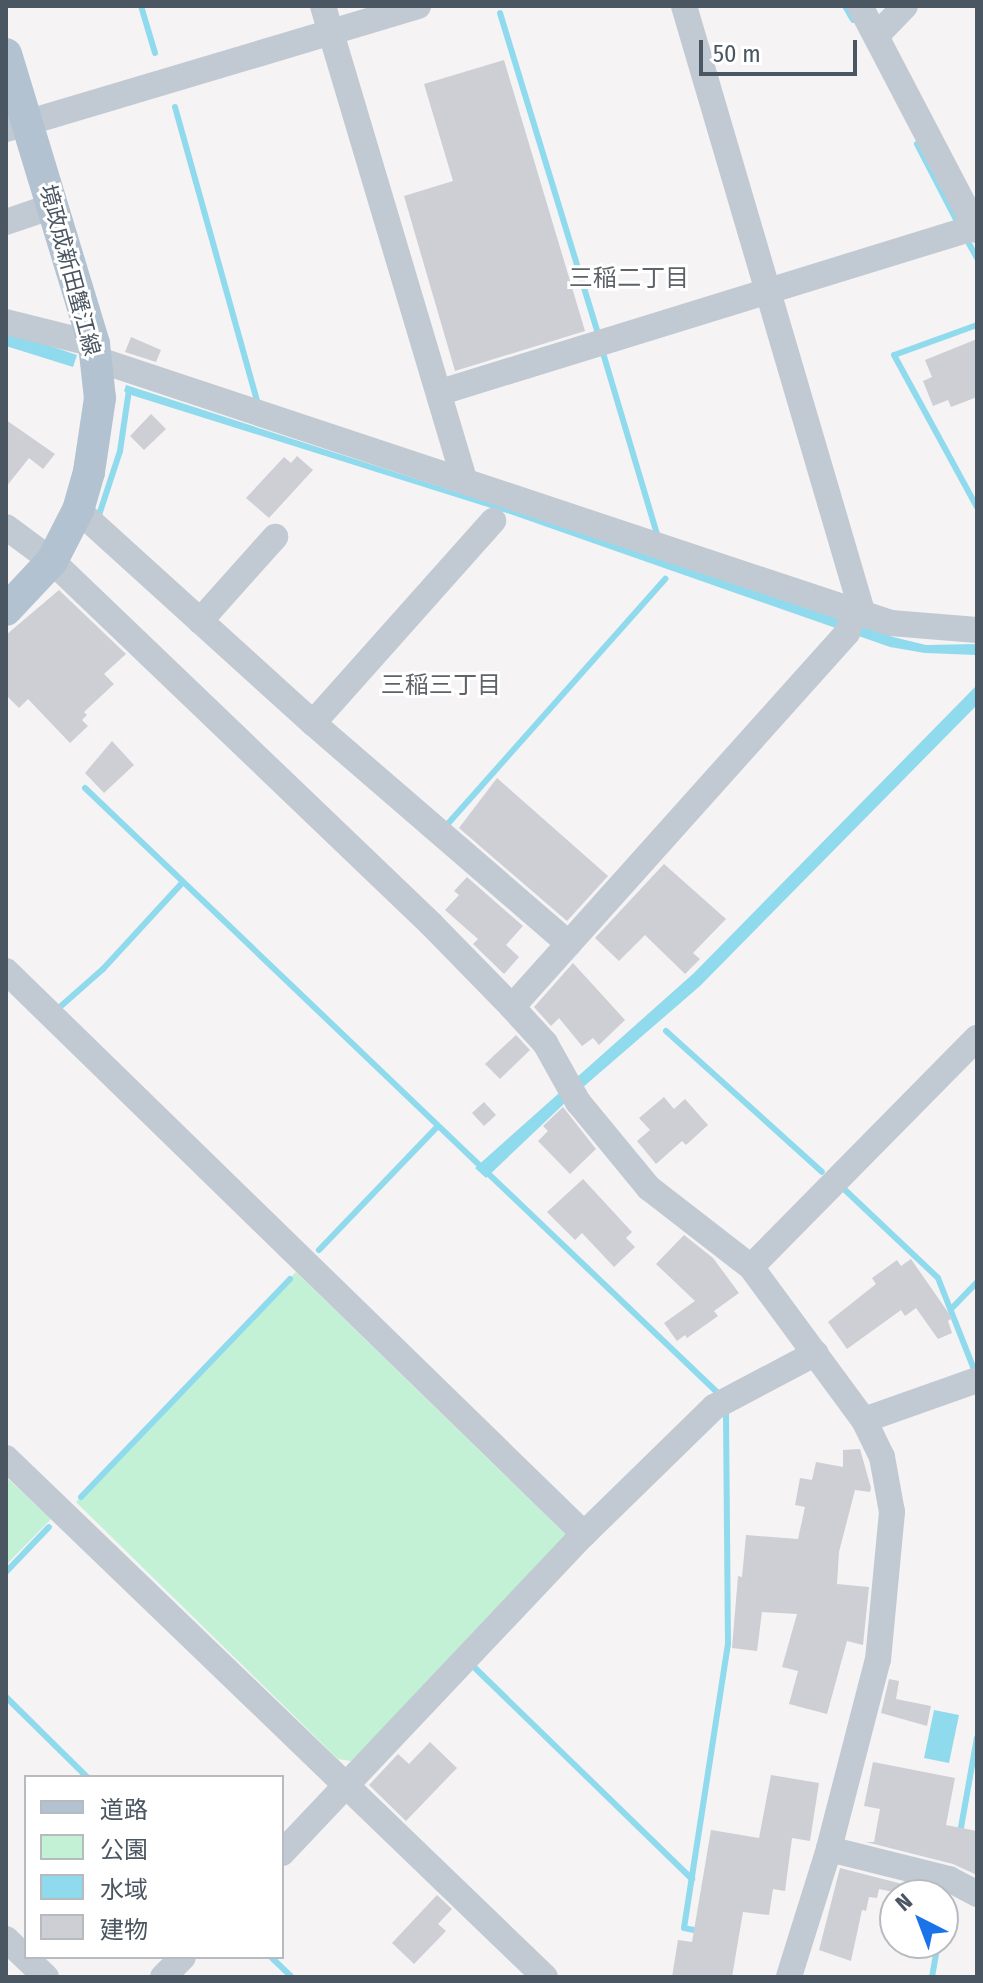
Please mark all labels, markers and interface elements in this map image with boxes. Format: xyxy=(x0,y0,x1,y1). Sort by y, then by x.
scale bar xyxy=(703,24,861,74)
text: 50 m xyxy=(713,40,761,68)
street label: 境政成新田蟹江線 xyxy=(34,182,106,358)
district label: 三稲二丁目 xyxy=(569,265,689,293)
district label: 三稲三丁目 xyxy=(381,672,501,700)
legend xyxy=(24,1775,284,1959)
text: 道路 xyxy=(100,1796,148,1824)
text: 公園 xyxy=(100,1836,148,1864)
text: 水域 xyxy=(100,1876,148,1904)
north arrow xyxy=(879,1879,959,1959)
text: N xyxy=(890,1888,918,1917)
text: 建物 xyxy=(100,1916,148,1944)

